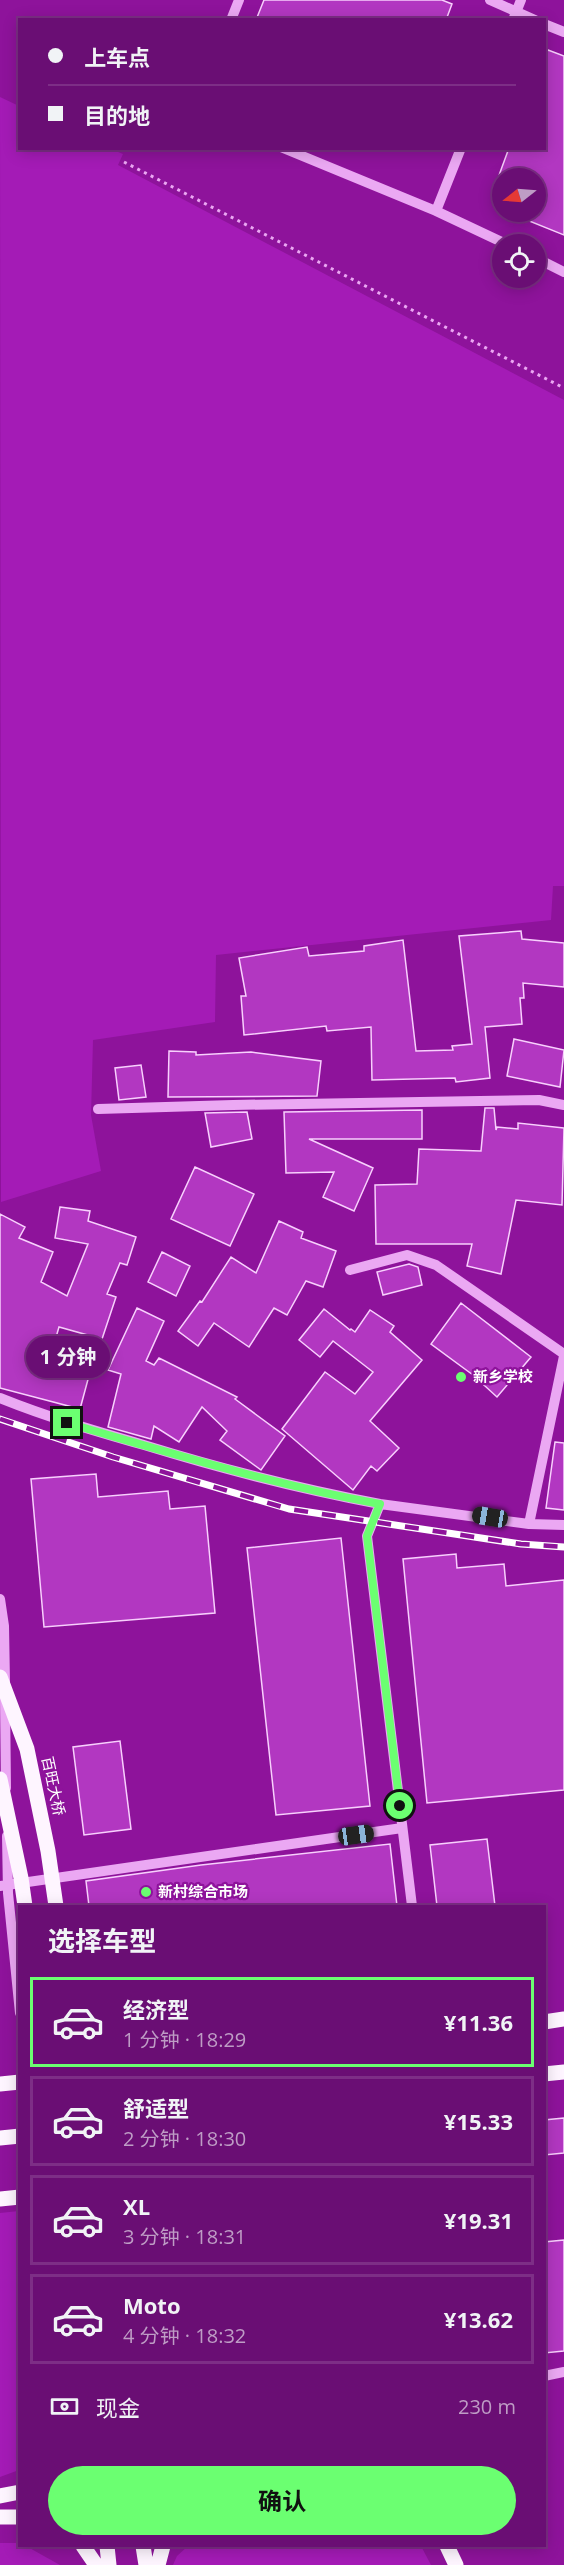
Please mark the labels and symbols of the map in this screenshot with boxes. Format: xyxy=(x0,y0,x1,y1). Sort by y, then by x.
north arrow xyxy=(492,168,546,222)
callout: 1 分钟 xyxy=(25,1336,109,1378)
place label: 新乡学校 xyxy=(473,1366,533,1386)
marker: 新乡学校 xyxy=(454,1370,468,1384)
route end xyxy=(53,1409,80,1436)
car xyxy=(471,1505,509,1529)
street label: 百旺大桥 xyxy=(38,1754,70,1817)
route start xyxy=(386,1792,413,1819)
car xyxy=(337,1824,375,1846)
place label: 新村综合市场 xyxy=(158,1881,248,1901)
marker: 新村综合市场 xyxy=(139,1885,153,1899)

